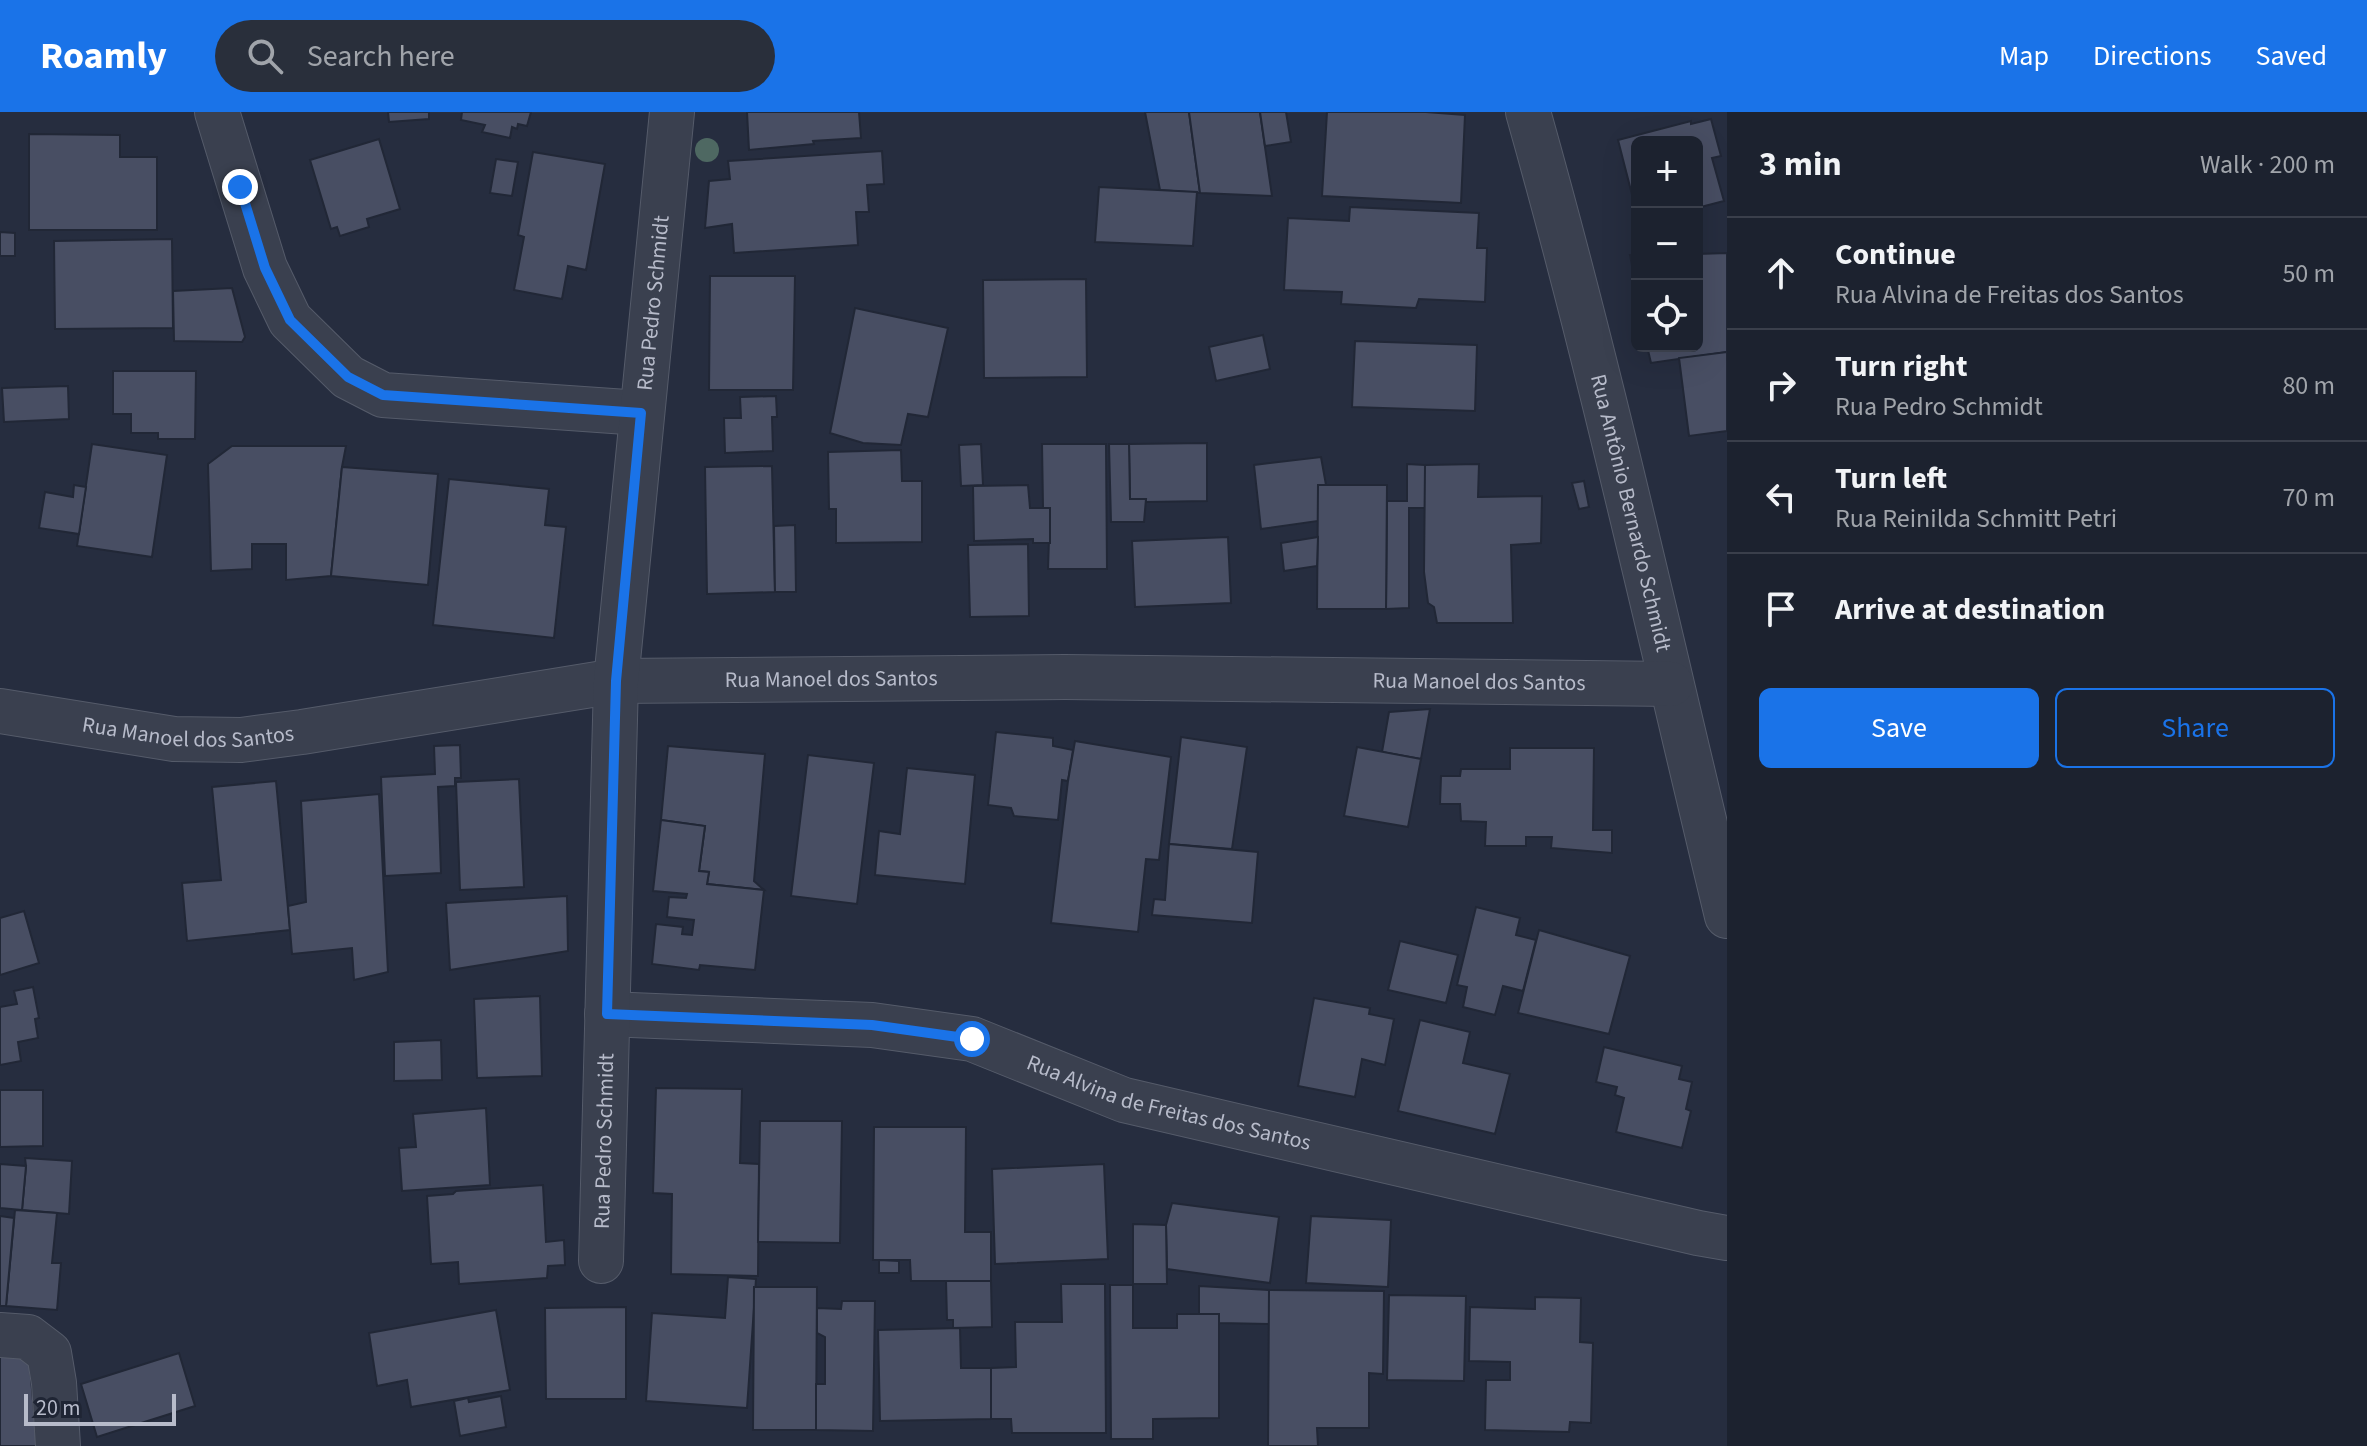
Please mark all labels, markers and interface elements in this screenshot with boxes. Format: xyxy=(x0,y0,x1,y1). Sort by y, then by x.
search box xyxy=(215,20,775,92)
text: Roamly xyxy=(40,29,167,83)
icon: search xyxy=(243,34,287,78)
text: Search here xyxy=(307,35,455,78)
text: Map xyxy=(1999,36,2049,76)
text: Directions xyxy=(2093,36,2212,76)
text: Saved xyxy=(2256,36,2327,76)
map controls xyxy=(1631,136,1703,352)
button: + xyxy=(1631,136,1703,208)
text: 3 min xyxy=(1759,140,1842,189)
text: Walk · 200 m xyxy=(2200,146,2335,183)
route end xyxy=(222,169,258,205)
button: − xyxy=(1631,208,1703,280)
street label: Rua Pedro Schmidt xyxy=(629,213,678,392)
text: Continue xyxy=(1835,233,1956,276)
icon: ahead xyxy=(1759,251,1803,295)
text: 50 m xyxy=(2282,255,2335,292)
text: Rua Alvina de Freitas dos Santos xyxy=(1835,276,2184,313)
button: locate xyxy=(1631,280,1703,352)
text: Turn right xyxy=(1835,345,1967,388)
icon: right xyxy=(1759,363,1803,407)
text: 80 m xyxy=(2282,367,2335,404)
street label: Rua Antônio Bernardo Schmidt xyxy=(1582,371,1680,656)
text: Rua Pedro Schmidt xyxy=(1835,388,2043,425)
text: Turn left xyxy=(1835,457,1947,500)
icon: left xyxy=(1759,475,1803,519)
text: 70 m xyxy=(2282,479,2335,516)
text: Rua Reinilda Schmitt Petri xyxy=(1835,500,2117,537)
icon: arrive xyxy=(1759,587,1803,631)
text: Arrive at destination xyxy=(1835,588,2105,631)
street label: Rua Manoel dos Santos xyxy=(725,662,938,696)
street label: Rua Manoel dos Santos xyxy=(1372,665,1586,699)
button: Save xyxy=(1759,688,2039,768)
button: Share xyxy=(2055,688,2335,768)
street label: Rua Manoel dos Santos xyxy=(80,708,296,756)
route start xyxy=(954,1021,990,1057)
street label: Rua Alvina de Freitas dos Santos xyxy=(1022,1047,1314,1159)
street label: Rua Pedro Schmidt xyxy=(586,1052,622,1229)
scale bar xyxy=(24,1390,176,1426)
text: 20 m xyxy=(36,1392,81,1424)

